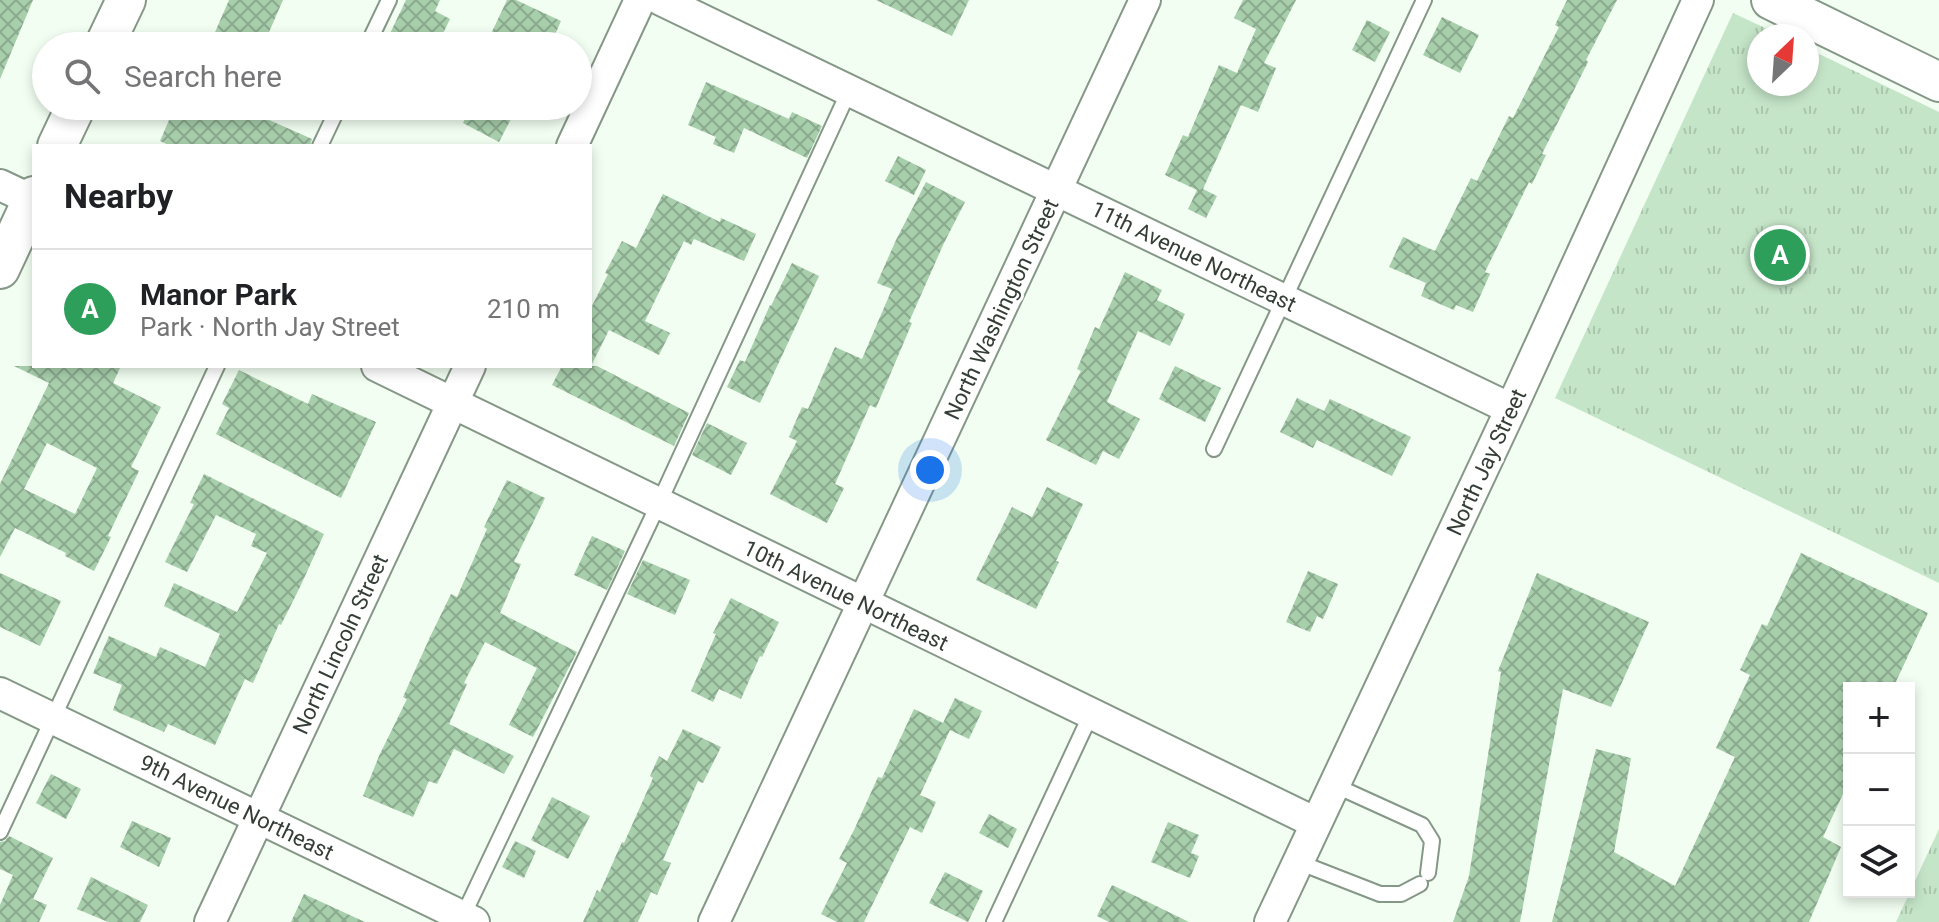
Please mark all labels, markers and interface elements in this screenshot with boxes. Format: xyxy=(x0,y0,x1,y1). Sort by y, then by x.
north arrow xyxy=(1747,24,1819,96)
search box xyxy=(32,32,592,120)
icon: search xyxy=(60,54,104,98)
text: Search here xyxy=(124,59,282,94)
text: Nearby xyxy=(64,176,173,216)
street label: North Washington Street xyxy=(939,195,1064,424)
street label: 11th Avenue Northeast xyxy=(1087,196,1300,317)
pin: A xyxy=(1754,225,1806,285)
text: Manor Park xyxy=(140,277,297,312)
text: A xyxy=(81,294,99,324)
text: 210 m xyxy=(487,294,560,324)
text: Park · North Jay Street xyxy=(140,312,400,342)
street label: North Jay Street xyxy=(1442,385,1531,539)
your location xyxy=(910,450,950,490)
street label: 10th Avenue Northeast xyxy=(739,535,952,656)
street label: North Lincoln Street xyxy=(288,550,393,738)
map controls xyxy=(1843,682,1915,898)
button: + xyxy=(1843,682,1915,754)
street label: 9th Avenue Northeast xyxy=(136,750,338,865)
button: − xyxy=(1843,754,1915,826)
button: layers xyxy=(1843,826,1915,898)

